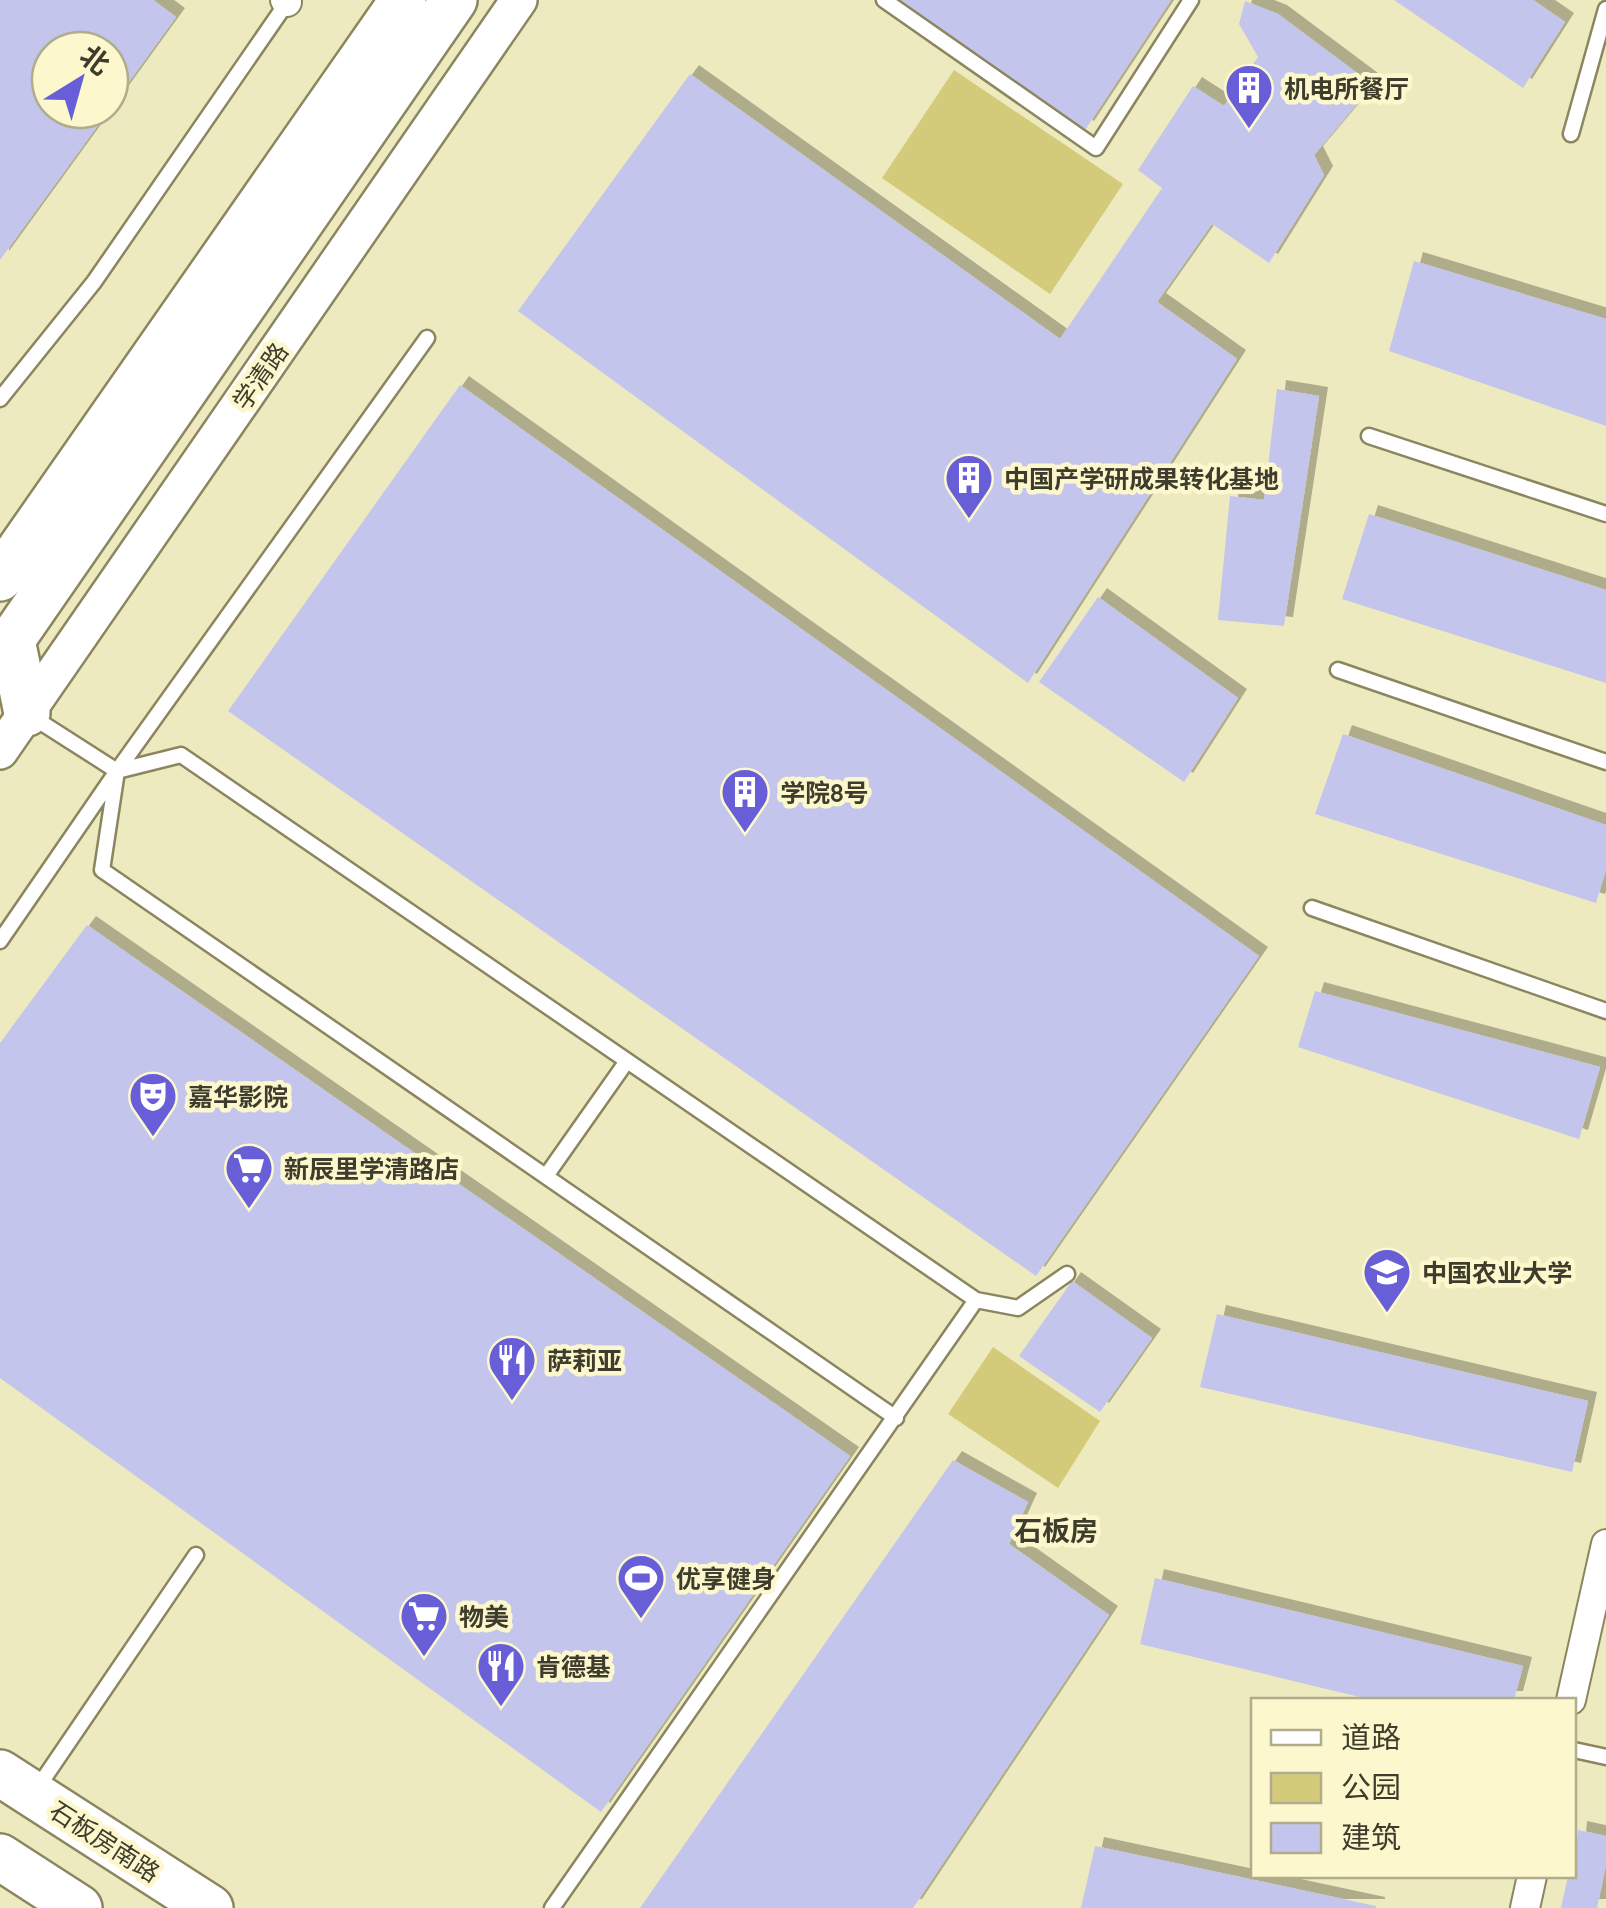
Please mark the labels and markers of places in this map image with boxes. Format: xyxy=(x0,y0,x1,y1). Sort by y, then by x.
building icon: 机电所餐厅 xyxy=(1223,62,1275,130)
place label: 机电所餐厅 xyxy=(1284,73,1409,104)
building icon: 中国产学研成果转化基地 xyxy=(943,452,995,520)
place label: 中国产学研成果转化基地 xyxy=(1004,463,1279,494)
building icon: 学院8号 xyxy=(719,766,771,834)
place label: 学院8号 xyxy=(780,777,869,808)
theatre icon: 嘉华影院 xyxy=(127,1070,179,1138)
place label: 嘉华影院 xyxy=(188,1081,288,1112)
supermarket icon: 新辰里学清路店 xyxy=(223,1142,275,1210)
place label: 新辰里学清路店 xyxy=(284,1153,459,1184)
school or university icon: 中国农业大学 xyxy=(1361,1246,1413,1314)
place label: 中国农业大学 xyxy=(1422,1257,1572,1288)
restaurant icon: 萨莉亚 xyxy=(486,1334,538,1402)
place label: 萨莉亚 xyxy=(547,1345,622,1376)
sports icon: 优享健身 xyxy=(615,1552,667,1620)
place label: 优享健身 xyxy=(676,1563,776,1594)
supermarket icon: 物美 xyxy=(398,1590,450,1658)
place label: 物美 xyxy=(459,1601,509,1632)
restaurant icon: 肯德基 xyxy=(475,1640,527,1708)
place label: 肯德基 xyxy=(536,1651,611,1682)

